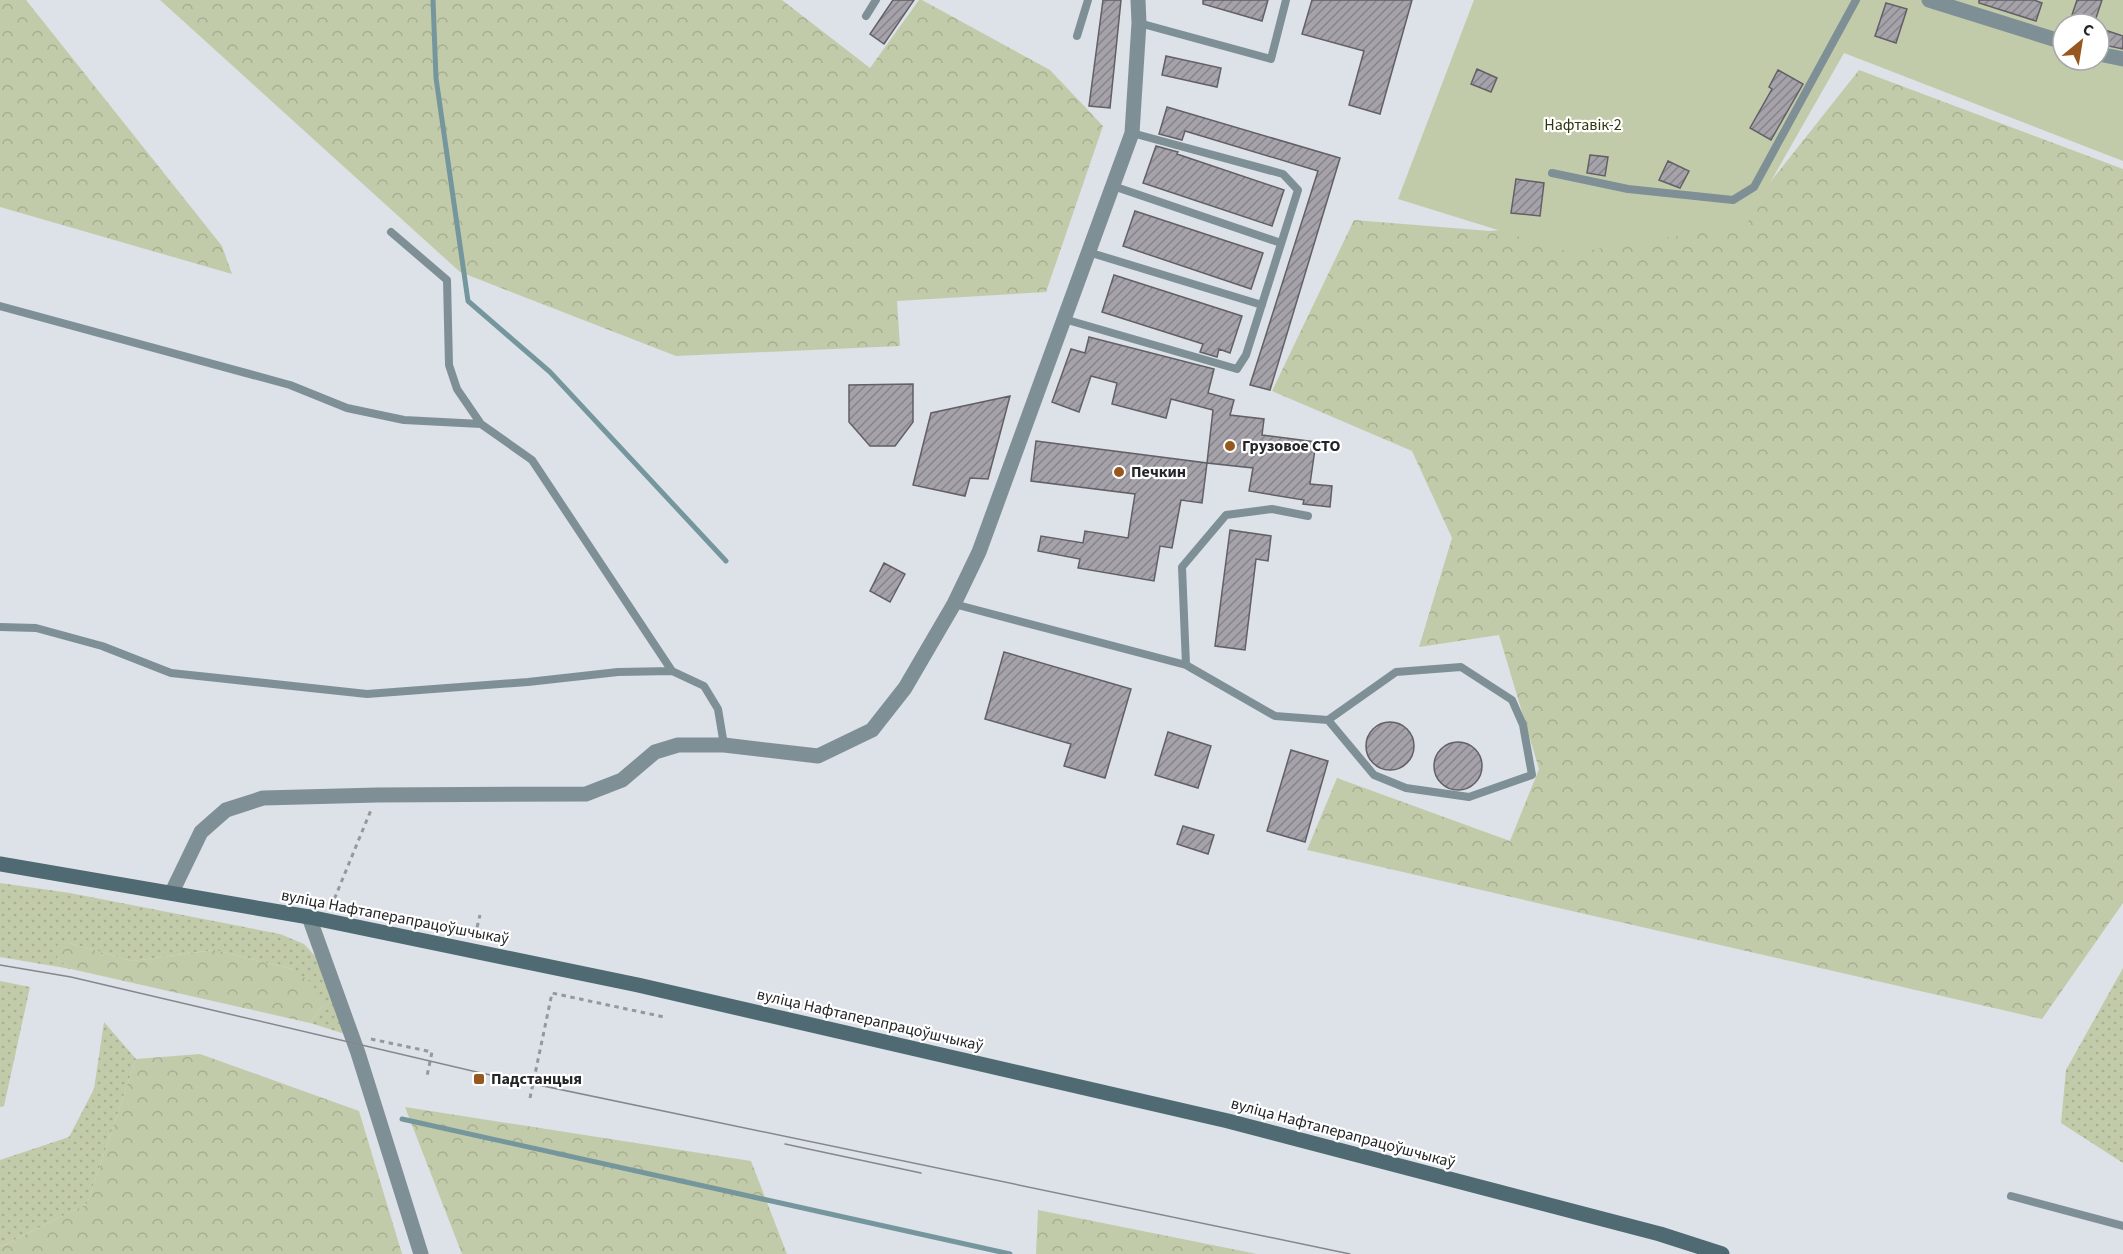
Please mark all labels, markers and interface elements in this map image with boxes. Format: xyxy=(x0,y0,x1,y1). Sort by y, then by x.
north arrow xyxy=(2051,12,2111,72)
text: С xyxy=(2078,18,2098,42)
park label: Нафтавік-2 xyxy=(1544,114,1622,136)
place label: Грузовое СТО xyxy=(1242,435,1341,457)
marker: Грузовое СТО xyxy=(1223,439,1237,453)
place label: Печкин xyxy=(1131,461,1186,483)
marker: Печкин xyxy=(1112,465,1126,479)
street label: вуліца Нафтаперапрацоўшчыкаў xyxy=(279,884,511,950)
street label: вуліца Нафтаперапрацоўшчыкаў xyxy=(755,983,986,1057)
place label: Падстанцыя xyxy=(491,1068,582,1090)
marker: Падстанцыя xyxy=(472,1072,486,1086)
street label: вуліца Нафтаперапрацоўшчыкаў xyxy=(1228,1092,1458,1174)

